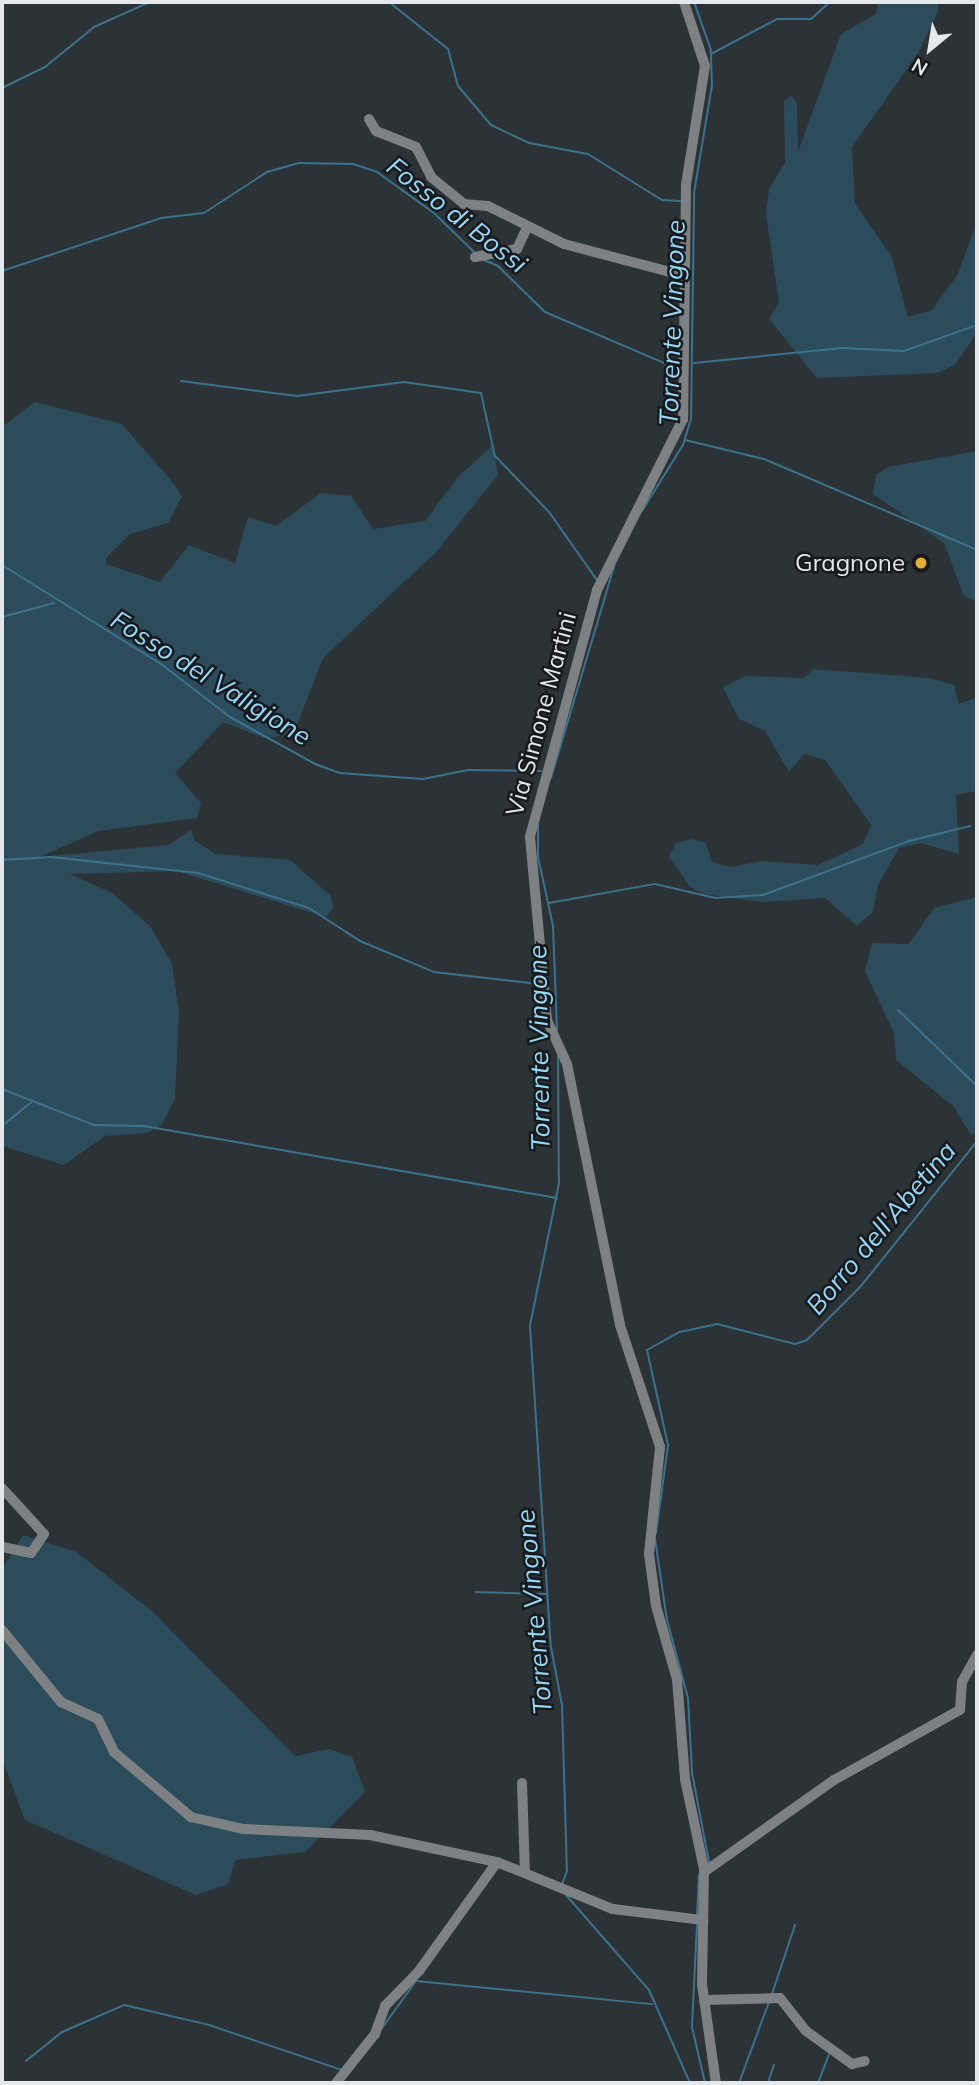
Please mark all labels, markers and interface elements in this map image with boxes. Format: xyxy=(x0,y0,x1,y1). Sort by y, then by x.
north arrow xyxy=(895,14,965,84)
text: N xyxy=(907,53,932,81)
water label: Fosso di Bossi xyxy=(381,151,533,279)
water label: Torrente Vingone xyxy=(653,220,691,426)
place label: Gragnone xyxy=(795,549,905,577)
marker: Gragnone xyxy=(911,553,931,573)
water label: Fosso del Valigione xyxy=(105,604,317,752)
street label: Via Simone Martini xyxy=(500,609,582,819)
water label: Torrente Vingone xyxy=(522,945,556,1151)
water label: Borro dell'Abetina xyxy=(800,1135,962,1321)
water label: Torrente Vingone xyxy=(509,1508,559,1716)

